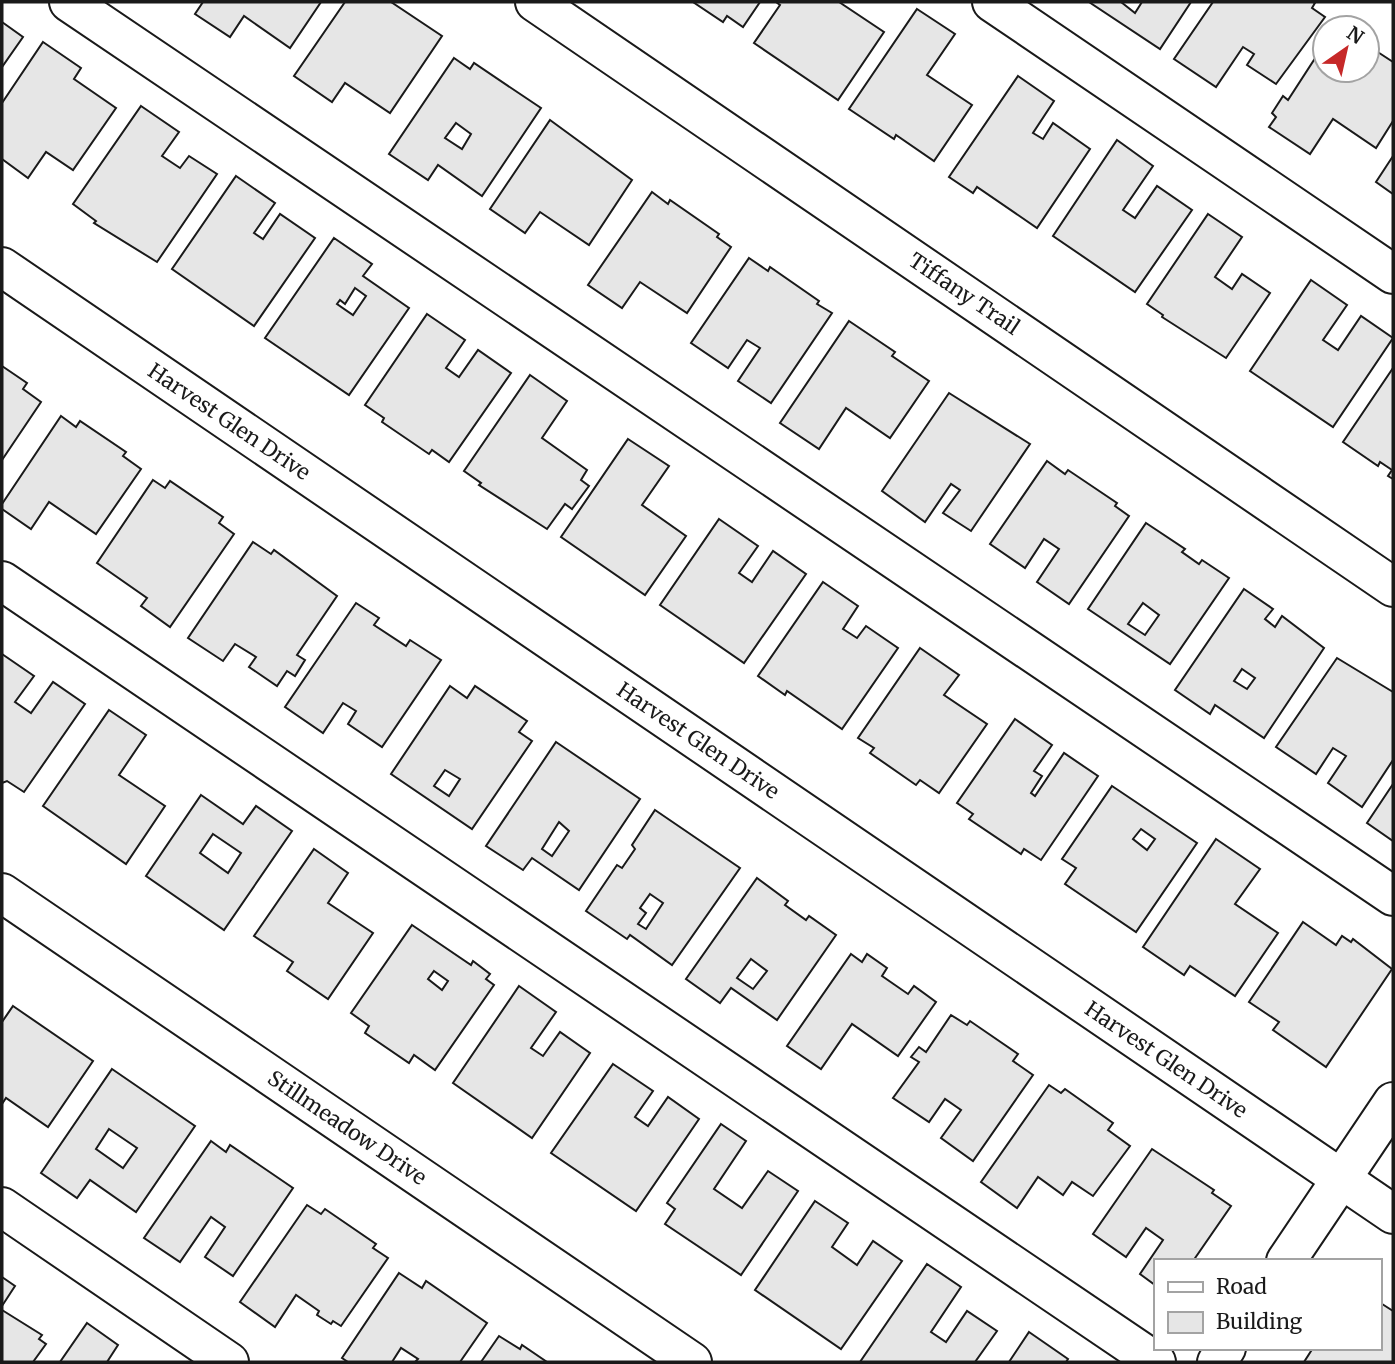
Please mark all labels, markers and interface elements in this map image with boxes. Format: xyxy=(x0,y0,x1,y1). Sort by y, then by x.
north arrow xyxy=(1311,14,1381,84)
text: N xyxy=(1343,21,1368,49)
street label: Tiffany Trail xyxy=(904,247,1025,341)
street label: Harvest Glen Drive xyxy=(143,357,316,486)
street label: Harvest Glen Drive xyxy=(612,676,785,805)
street label: Harvest Glen Drive xyxy=(1080,995,1253,1124)
street label: Stillmeadow Drive xyxy=(263,1064,432,1191)
legend xyxy=(1154,1259,1381,1350)
text: Road xyxy=(1216,1273,1267,1300)
text: Building xyxy=(1216,1308,1303,1335)

